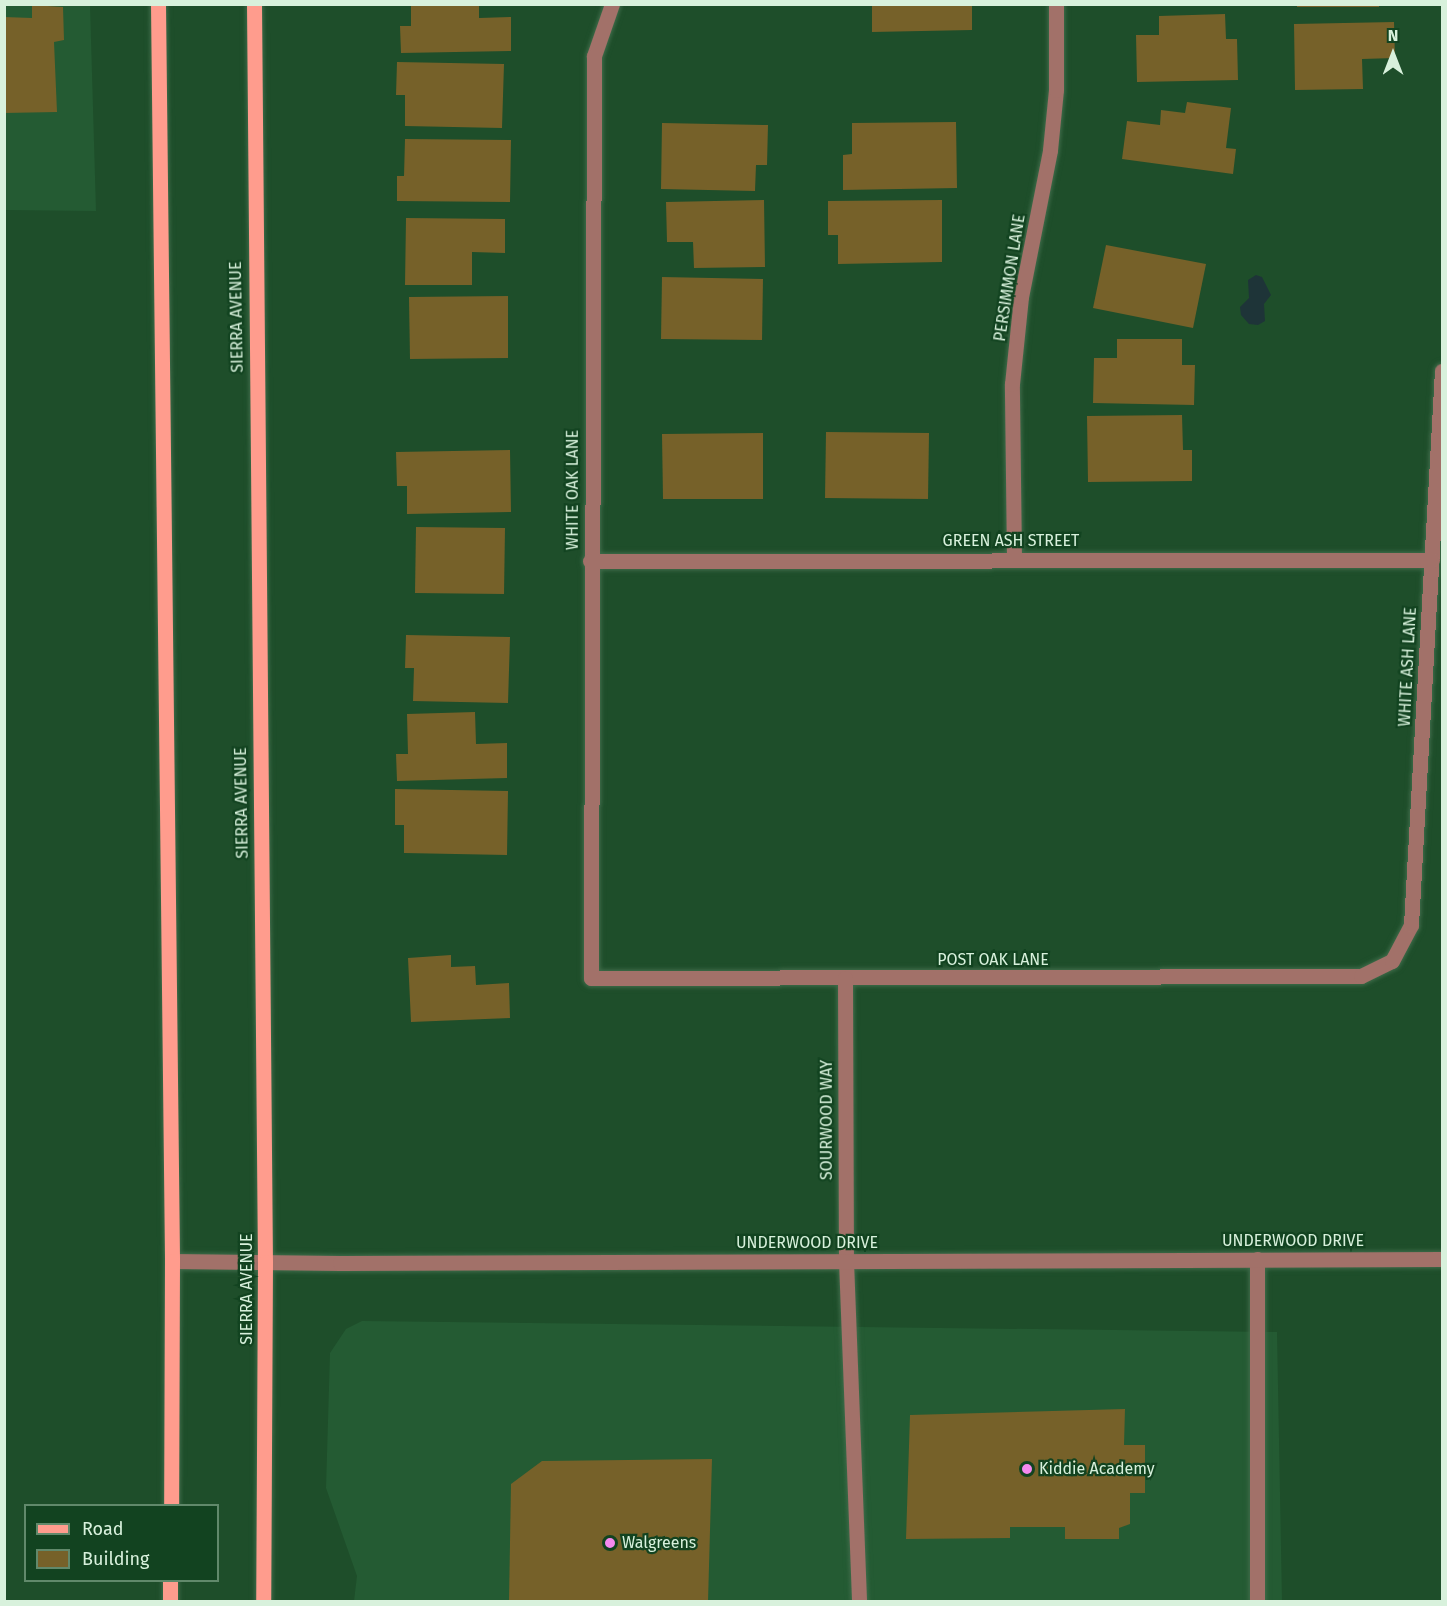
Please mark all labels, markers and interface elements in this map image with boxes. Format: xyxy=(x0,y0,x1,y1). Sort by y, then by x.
north arrow xyxy=(1363,24,1423,84)
text: N xyxy=(1388,26,1398,45)
street label: PERSIMMON LANE xyxy=(990,213,1030,343)
street label: SIERRA AVENUE xyxy=(226,261,248,373)
street label: WHITE OAK LANE xyxy=(563,430,583,550)
street label: GREEN ASH STREET xyxy=(943,531,1079,551)
street label: WHITE ASH LANE xyxy=(1395,607,1421,727)
street label: SIERRA AVENUE xyxy=(231,747,253,859)
street label: POST OAK LANE xyxy=(937,950,1049,970)
street label: SOURWOOD WAY xyxy=(817,1060,837,1180)
street label: UNDERWOOD DRIVE xyxy=(1222,1231,1364,1251)
street label: SIERRA AVENUE xyxy=(237,1233,257,1345)
street label: UNDERWOOD DRIVE xyxy=(736,1233,878,1253)
place label: Kiddie Academy xyxy=(1039,1459,1155,1479)
marker: Kiddie Academy xyxy=(1020,1462,1034,1476)
legend xyxy=(24,1504,219,1582)
text: Road xyxy=(82,1518,124,1540)
place label: Walgreens xyxy=(622,1533,696,1553)
marker: Walgreens xyxy=(603,1536,617,1550)
text: Building xyxy=(82,1548,149,1570)

